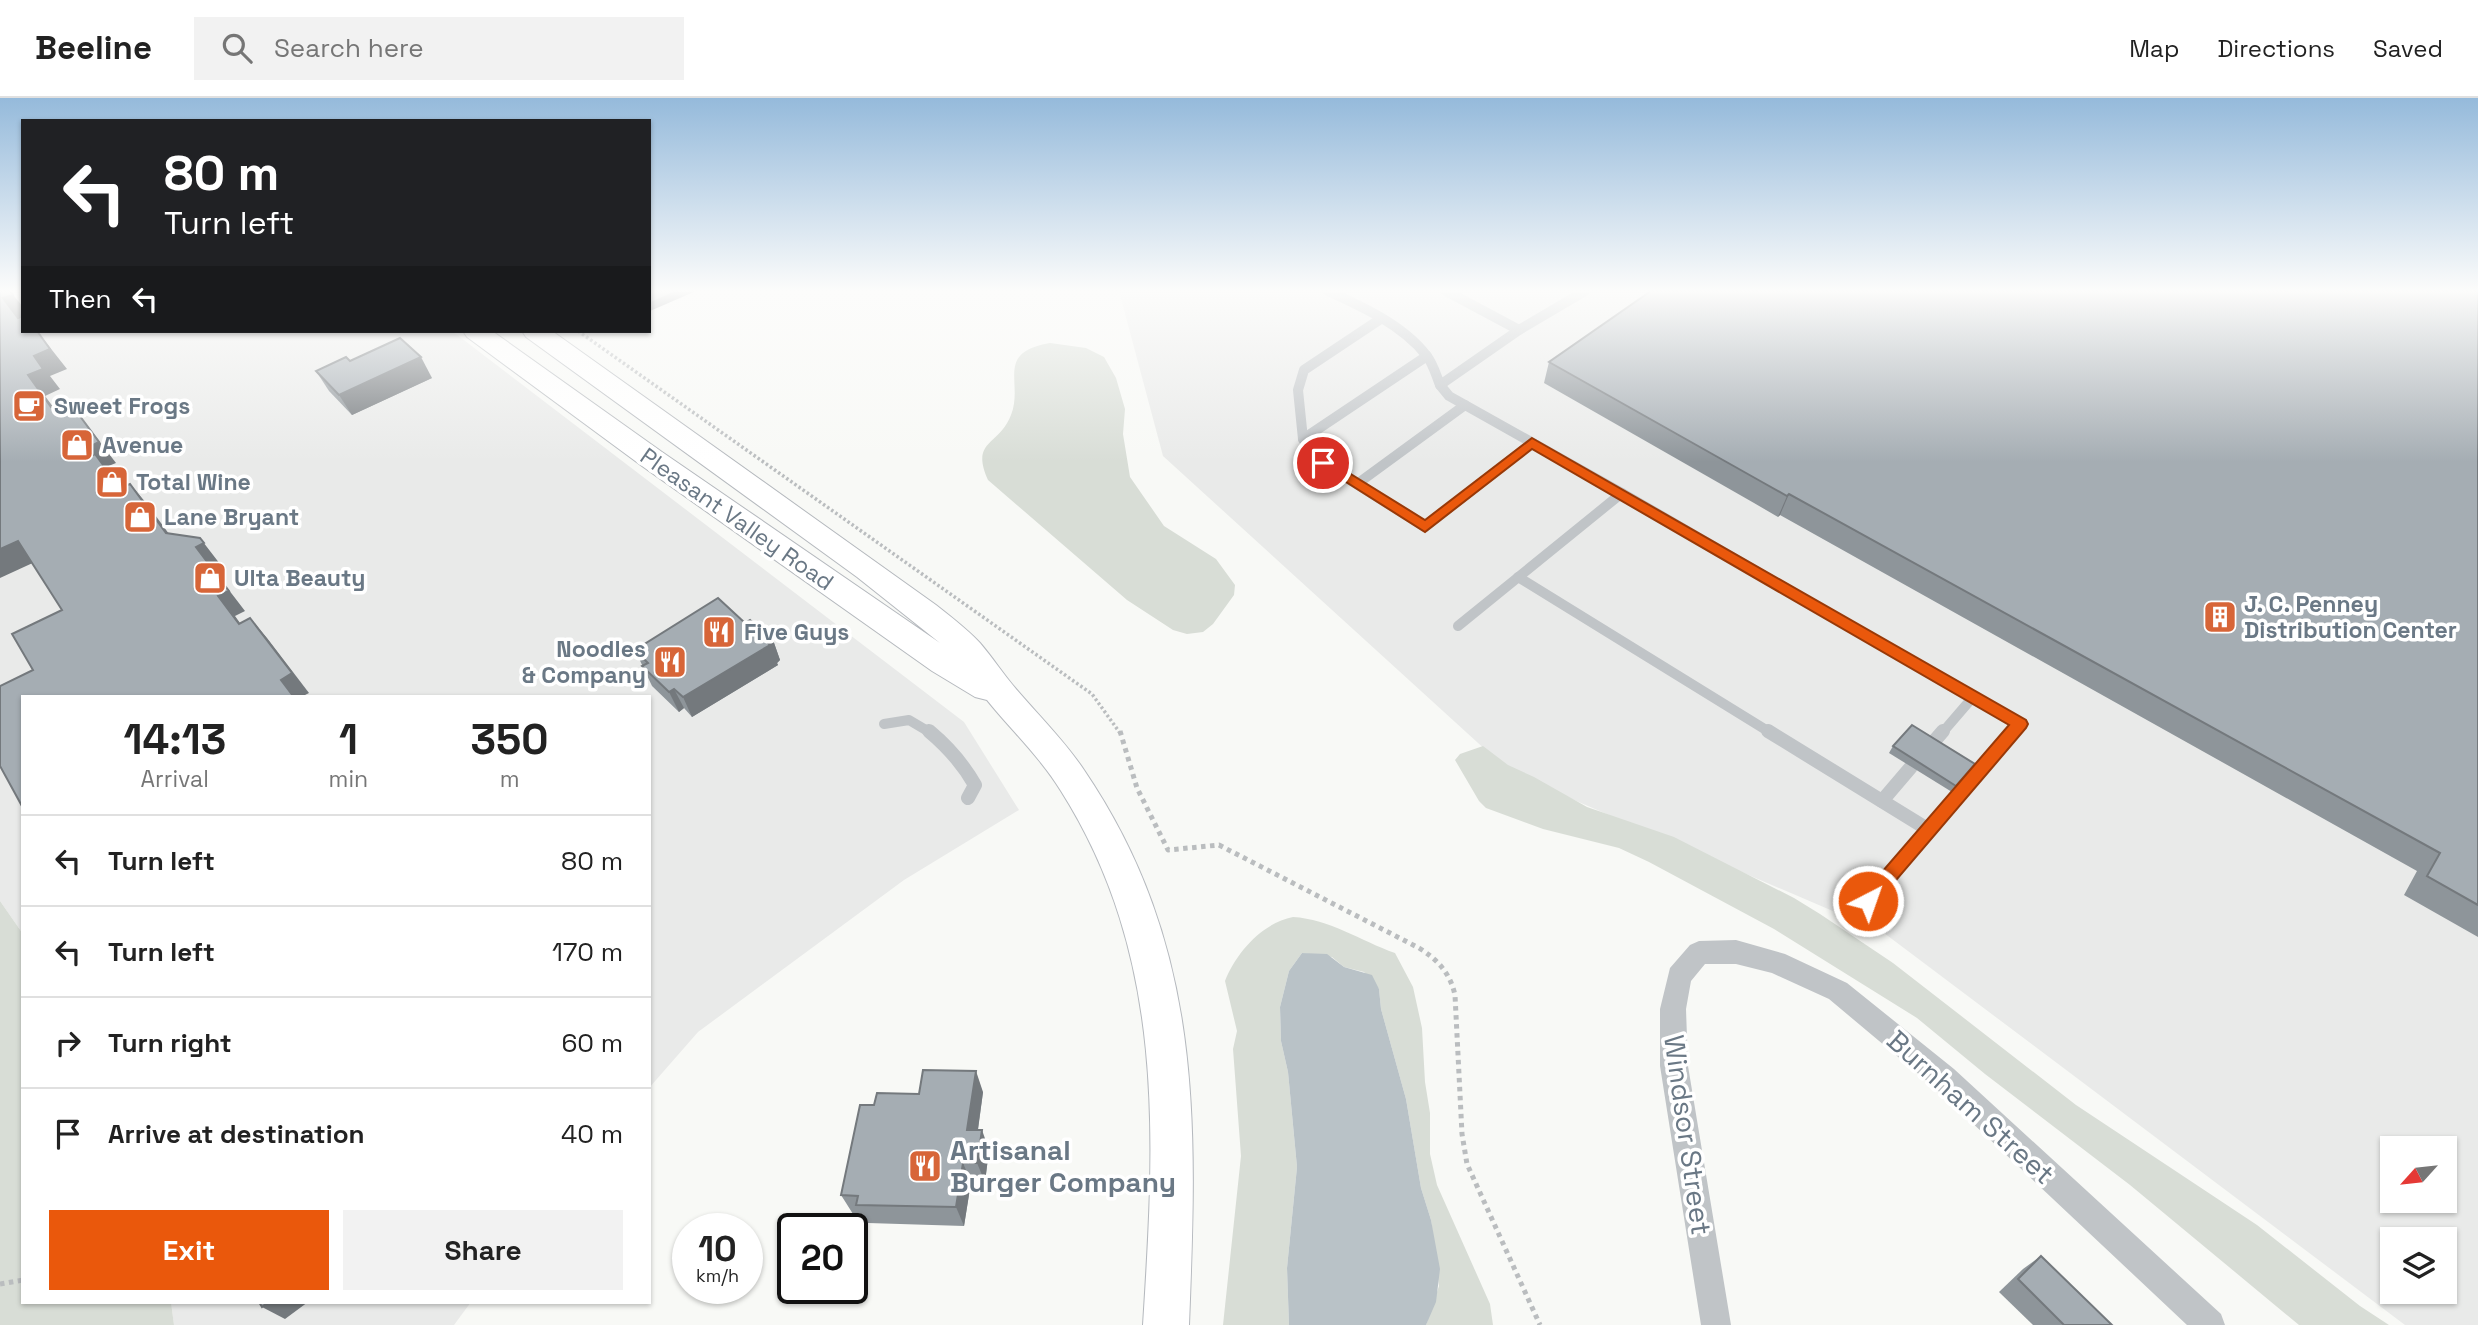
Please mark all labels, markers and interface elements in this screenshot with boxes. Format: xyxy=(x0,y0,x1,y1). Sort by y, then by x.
search box xyxy=(194,17,684,80)
text: Beeline xyxy=(35,27,152,69)
icon: search xyxy=(218,29,256,67)
text: Search here xyxy=(274,31,424,65)
text: Map xyxy=(2129,33,2179,64)
text: Directions xyxy=(2217,33,2335,64)
text: Saved xyxy=(2373,33,2443,64)
text: 80 m xyxy=(164,142,279,204)
icon: left xyxy=(49,147,140,238)
text: Turn left xyxy=(164,203,294,243)
icon: left xyxy=(126,280,164,318)
text: Then xyxy=(49,282,112,316)
cafe icon: Sweet Frogs xyxy=(10,387,48,425)
place label: Sweet Frogs xyxy=(54,391,190,421)
shop icon: Avenue xyxy=(58,426,96,464)
place label: Avenue xyxy=(102,430,183,460)
pin xyxy=(1293,433,1353,493)
street label: Pleasant Valley Road xyxy=(634,441,840,597)
icon: arrive xyxy=(1304,444,1342,482)
shop icon: Total Wine xyxy=(93,463,131,501)
place label: Total Wine xyxy=(136,467,251,497)
shop icon: Lane Bryant xyxy=(121,498,159,536)
place label: Lane Bryant xyxy=(164,502,299,532)
shop icon: Ulta Beauty xyxy=(191,559,229,597)
place label: Ulta Beauty xyxy=(234,563,366,593)
place label: J. C. Penney Distribution Center xyxy=(2244,589,2457,645)
building icon: J. C. Penney Distribution Center xyxy=(2201,598,2239,636)
restaurant icon: Five Guys xyxy=(700,613,738,651)
place label: Five Guys xyxy=(744,617,849,647)
place label: Noodles & Company xyxy=(522,634,646,690)
restaurant icon: Noodles & Company xyxy=(651,643,689,681)
text: 14:13 xyxy=(123,713,226,766)
text: 1 xyxy=(339,713,358,766)
text: 350 xyxy=(471,713,549,766)
text: Arrival xyxy=(141,764,209,794)
text: min xyxy=(329,764,368,794)
text: m xyxy=(500,764,519,794)
icon: left xyxy=(49,842,87,880)
text: Turn left xyxy=(108,844,215,878)
text: 80 m xyxy=(561,844,623,878)
position arrow xyxy=(1831,864,1905,938)
icon: left xyxy=(49,933,87,971)
text: Turn left xyxy=(108,935,215,969)
text: 170 m xyxy=(552,935,623,969)
street label: Burnham Street xyxy=(1880,1022,2062,1192)
icon: right xyxy=(49,1024,87,1062)
text: Turn right xyxy=(108,1026,232,1060)
text: 60 m xyxy=(561,1026,623,1060)
street label: Windsor Street xyxy=(1656,1033,1720,1237)
icon: arrive xyxy=(49,1115,87,1153)
text: Arrive at destination xyxy=(108,1117,365,1151)
text: 40 m xyxy=(561,1117,623,1151)
place label: Artisanal Burger Company xyxy=(950,1132,1176,1200)
north arrow xyxy=(2380,1136,2457,1213)
map controls xyxy=(2380,1136,2457,1304)
restaurant icon: Artisanal Burger Company xyxy=(906,1147,944,1185)
button: Exit xyxy=(49,1210,329,1290)
button: Share xyxy=(343,1210,623,1290)
speed limit sign: 20 xyxy=(777,1213,868,1304)
text: 10 xyxy=(698,1227,737,1271)
button: layers xyxy=(2380,1227,2457,1304)
text: km/h xyxy=(696,1264,739,1287)

